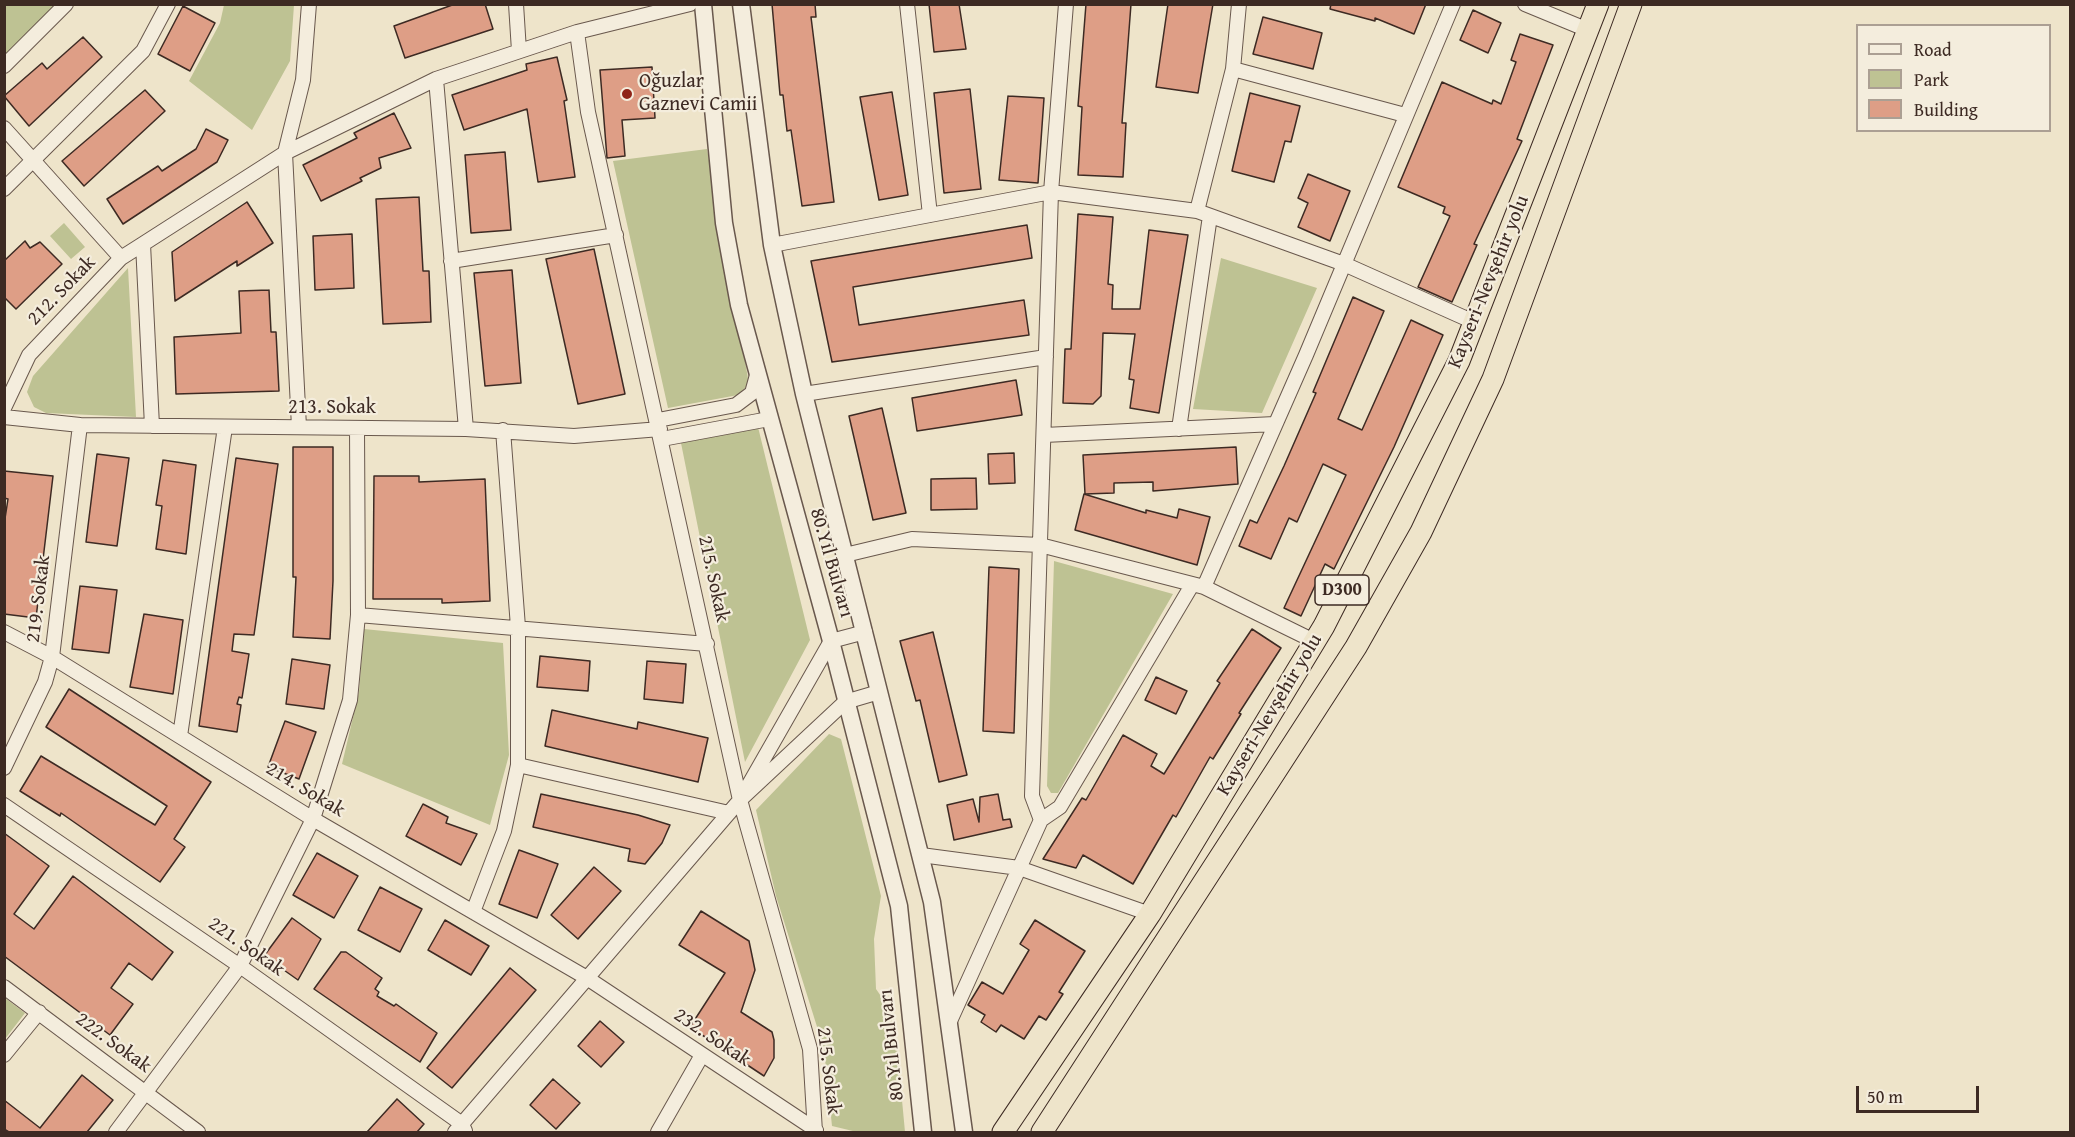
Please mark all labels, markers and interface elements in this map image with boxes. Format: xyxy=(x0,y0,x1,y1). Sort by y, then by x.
legend xyxy=(1856,24,2051,132)
text: Road xyxy=(1914,36,1952,63)
text: Park xyxy=(1914,66,1949,93)
place label: Oğuzlar Gaznevi Camii xyxy=(639,70,757,117)
marker: Oğuzlar Gaznevi Camii xyxy=(620,87,634,101)
text: Building xyxy=(1914,96,1978,123)
street label: Kayseri-Nevşehir yolu xyxy=(1443,192,1535,372)
street label: 212. Sokak xyxy=(23,251,101,331)
street label: 213. Sokak xyxy=(288,396,376,420)
street label: 80.Yıl Bulvarı xyxy=(804,506,858,620)
street label: 215. Sokak xyxy=(692,534,734,624)
street label: 219. Sokak xyxy=(22,554,56,644)
road number: D300 xyxy=(1315,575,1369,605)
street label: Kayseri-Nevşehir yolu xyxy=(1212,630,1328,800)
street label: 214. Sokak xyxy=(261,757,349,823)
street label: 221. Sokak xyxy=(203,912,289,982)
street label: 80.Yıl Bulvarı xyxy=(874,988,910,1102)
street label: 232. Sokak xyxy=(669,1003,755,1073)
street label: 222. Sokak xyxy=(70,1007,156,1079)
street label: 215. Sokak xyxy=(811,1026,845,1116)
scale bar xyxy=(1859,1074,1982,1112)
text: 50 m xyxy=(1867,1083,1903,1110)

